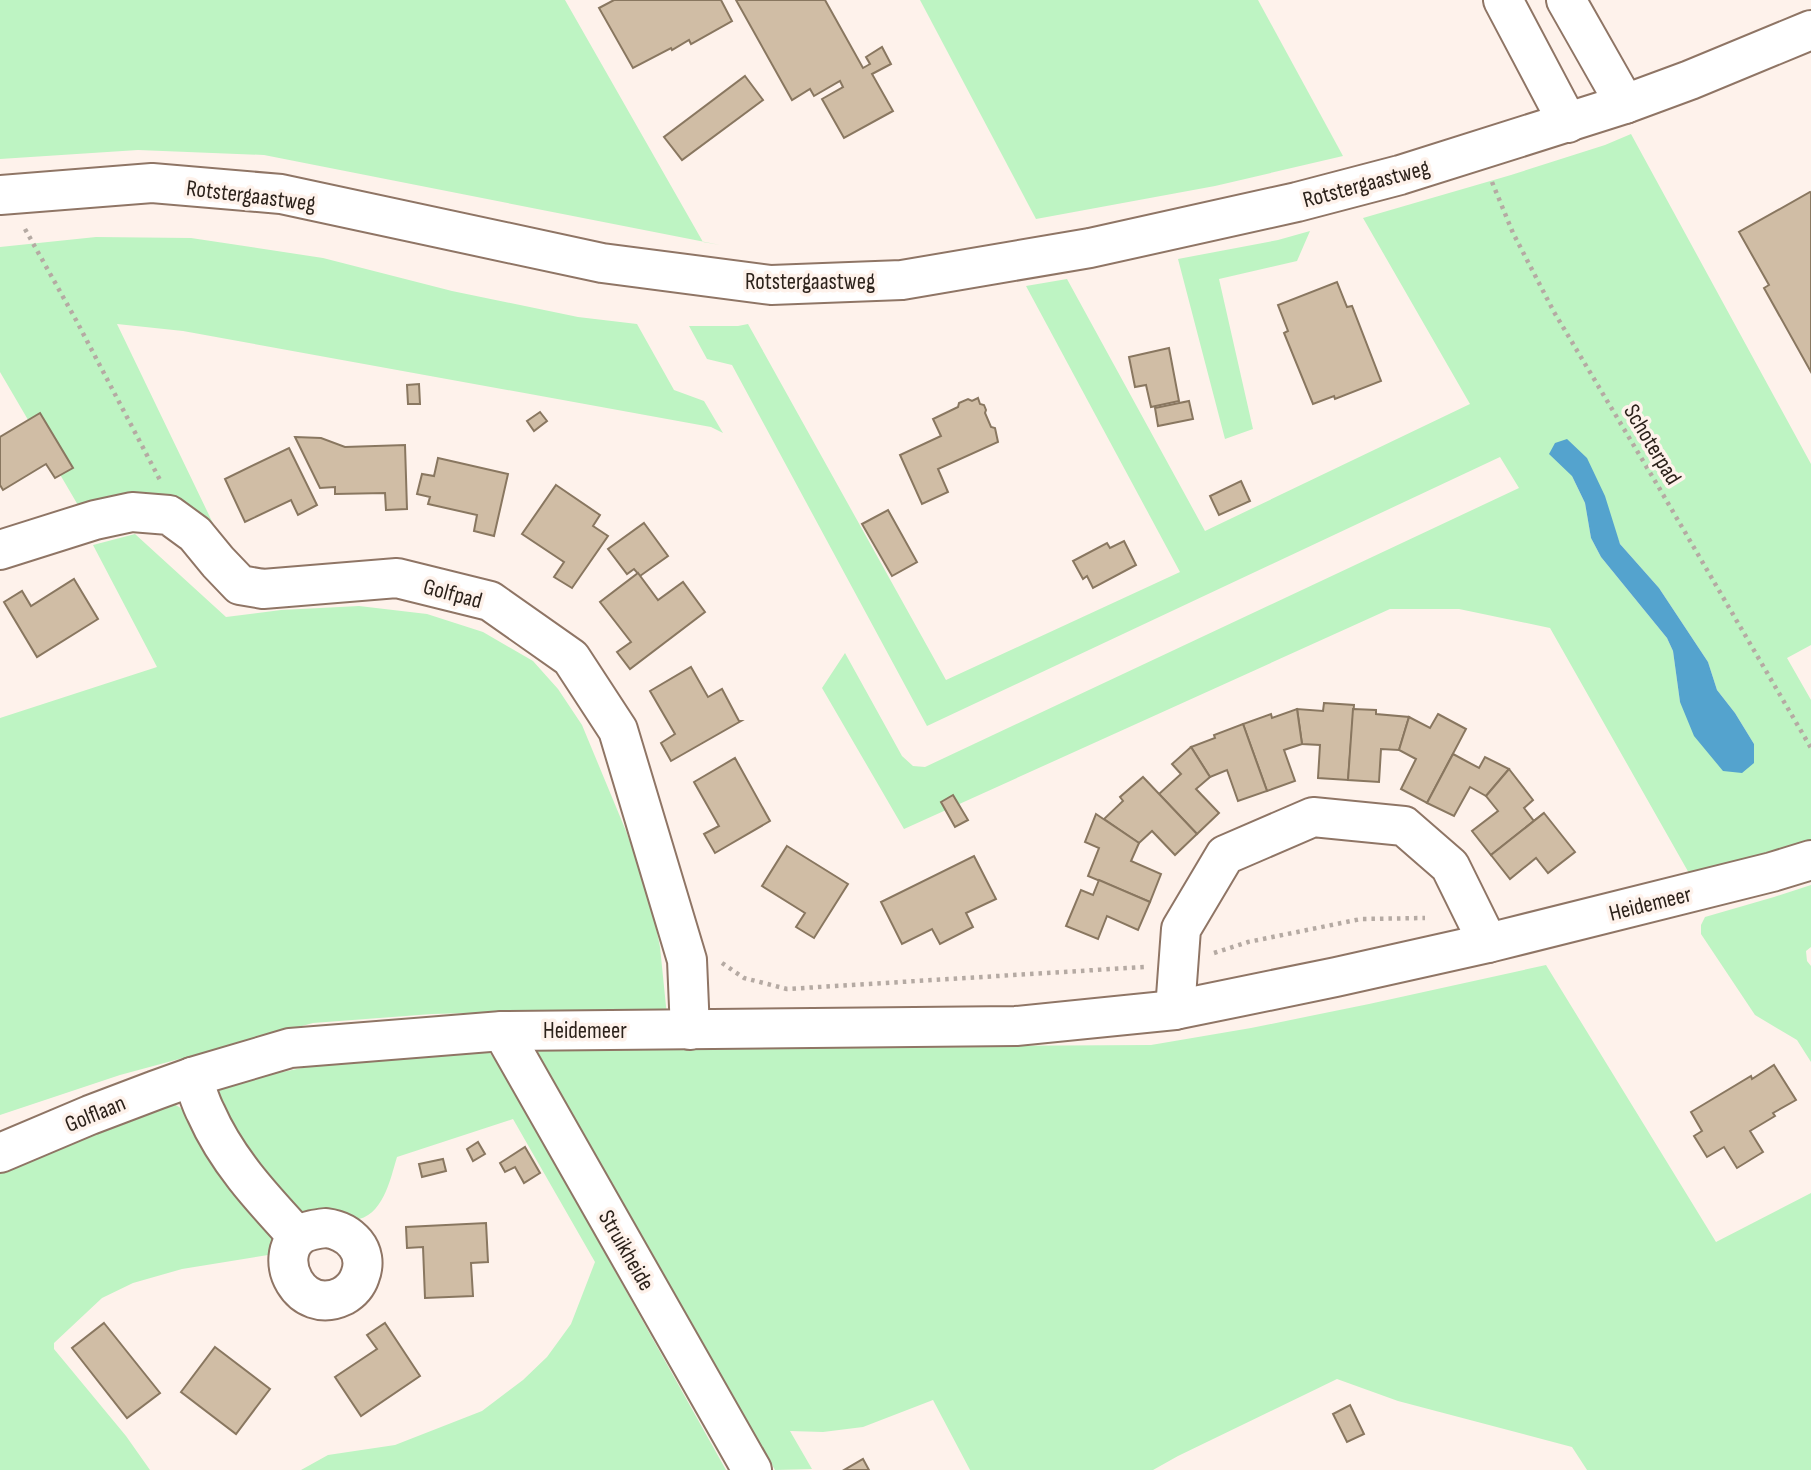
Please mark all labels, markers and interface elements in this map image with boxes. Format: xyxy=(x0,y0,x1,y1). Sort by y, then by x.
street label: Rotstergaastweg xyxy=(1300,154,1433,214)
street label: Rotstergaastweg xyxy=(185,174,317,218)
street label: Rotstergaastweg xyxy=(745,268,875,296)
street label: Schoterpad xyxy=(1617,399,1687,490)
street label: Golfpad xyxy=(420,573,485,615)
street label: Heidemeer xyxy=(1606,880,1695,928)
street label: Heidemeer xyxy=(543,1017,627,1045)
street label: Golflaan xyxy=(61,1089,130,1139)
street label: Struikheide xyxy=(592,1205,660,1296)

